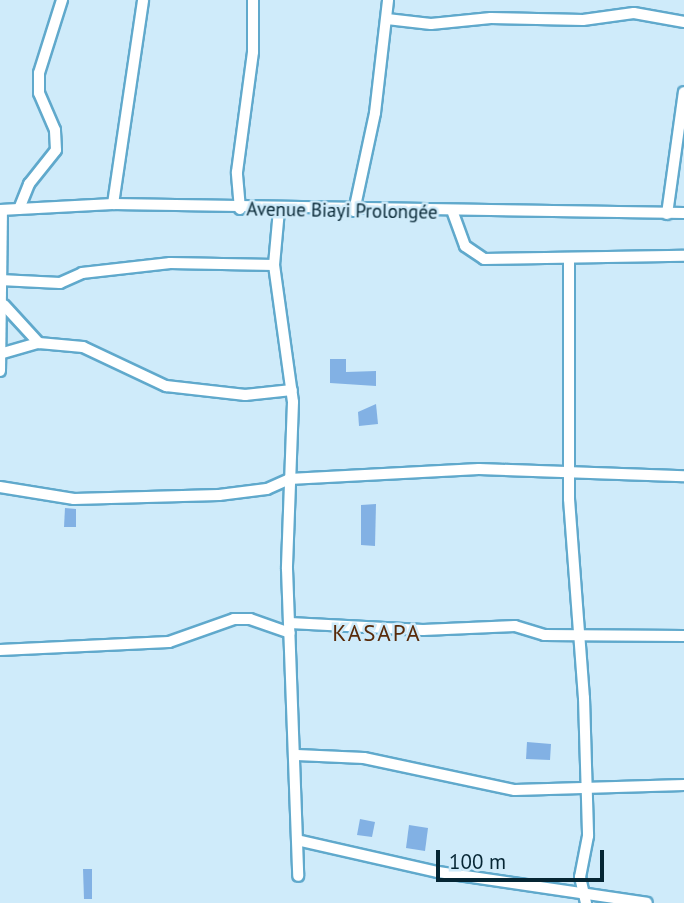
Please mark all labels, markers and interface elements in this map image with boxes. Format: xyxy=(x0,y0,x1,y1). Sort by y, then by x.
street label: Avenue Biayi Prolongée xyxy=(246,198,438,224)
district label: KASAPA xyxy=(333,619,421,647)
scale bar xyxy=(439,836,607,880)
text: 100 m xyxy=(449,848,506,875)

